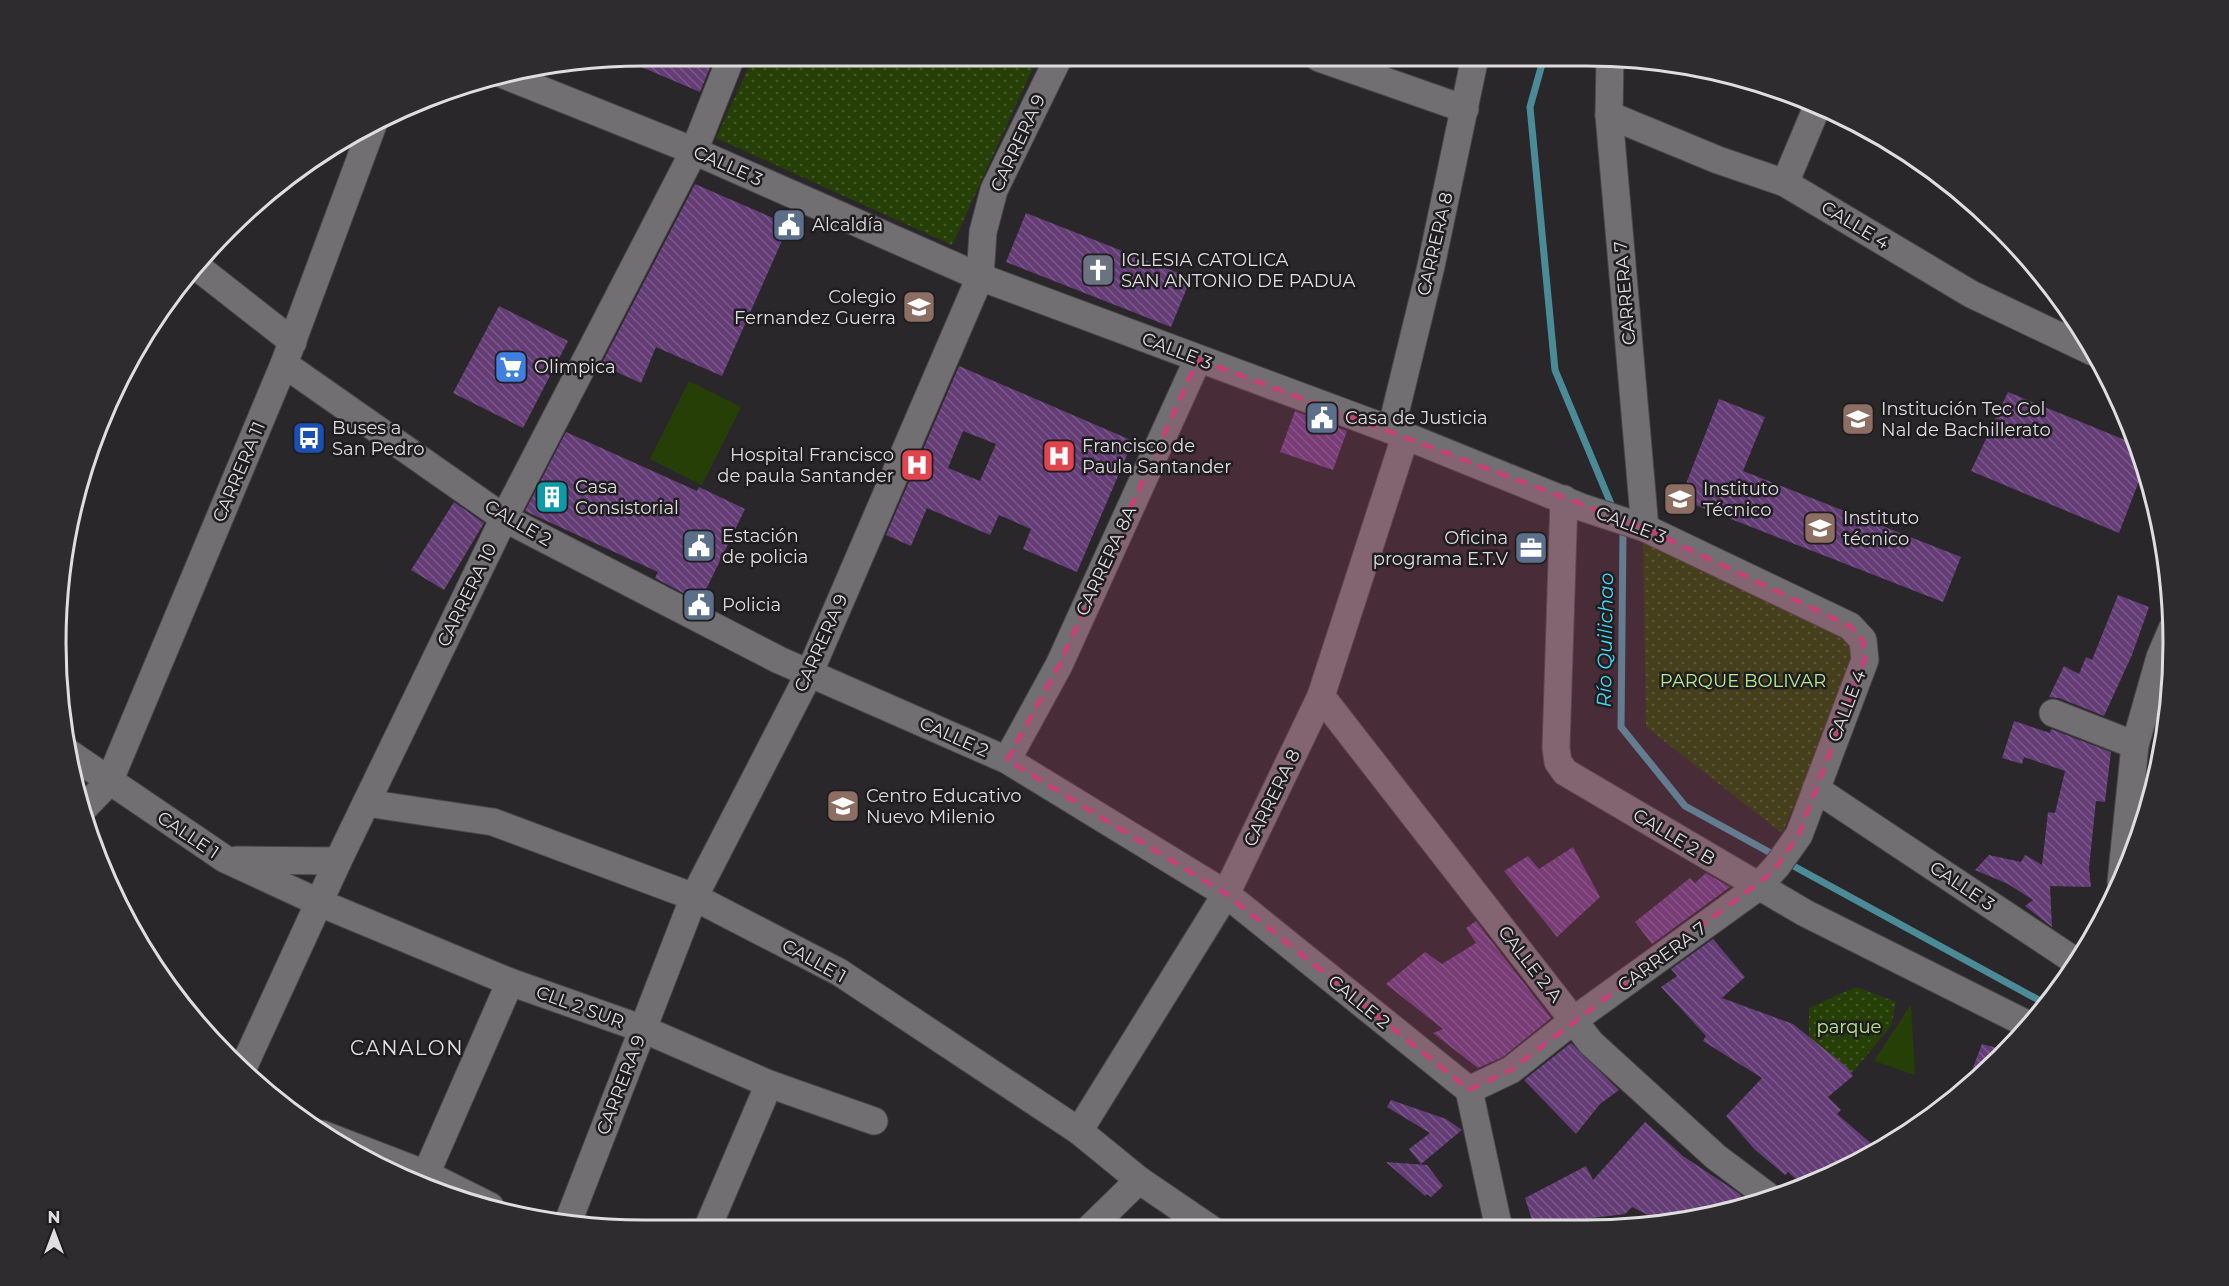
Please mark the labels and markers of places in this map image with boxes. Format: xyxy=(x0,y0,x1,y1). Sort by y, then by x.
public building icon: Alcaldía xyxy=(771,207,807,243)
place label: Alcaldía xyxy=(812,214,883,236)
place label: IGLESIA CATOLICA SAN ANTONIO DE PADUA xyxy=(1121,249,1356,292)
church icon: IGLESIA CATOLICA SAN ANTONIO DE PADUA xyxy=(1080,252,1116,288)
place label: Colegio Fernandez Guerra xyxy=(734,286,896,329)
school or university icon: Colegio Fernandez Guerra xyxy=(901,289,937,325)
supermarket icon: Olimpica xyxy=(493,349,529,385)
place label: Olimpica xyxy=(534,356,616,378)
place label: Institución Tec Col Nal de Bachillerato xyxy=(1881,398,2051,441)
public building icon: Casa de Justicia xyxy=(1304,400,1340,436)
school or university icon: Institución Tec Col Nal de Bachillerato xyxy=(1840,401,1876,437)
place label: Casa de Justicia xyxy=(1345,407,1488,429)
place label: Buses a San Pedro xyxy=(332,417,425,460)
bus stop icon: Buses a San Pedro xyxy=(291,420,327,456)
place label: Francisco de Paula Santander xyxy=(1082,435,1231,478)
hospital icon: Francisco de Paula Santander xyxy=(1041,438,1077,474)
place label: Hospital Francisco de paula Santander xyxy=(717,444,894,487)
hospital icon: Hospital Francisco de paula Santander xyxy=(899,447,935,483)
place label: Casa Consistorial xyxy=(575,476,679,519)
place label: Instituto Técnico xyxy=(1703,478,1779,521)
building icon: Casa Consistorial xyxy=(534,479,570,515)
school or university icon: Instituto Técnico xyxy=(1662,481,1698,517)
place label: Instituto técnico xyxy=(1843,507,1919,550)
school or university icon: Instituto técnico xyxy=(1802,510,1838,546)
place label: Estación de policia xyxy=(722,525,808,568)
place label: Oficina programa E.T.V xyxy=(1373,527,1508,570)
public building icon: Estación de policia xyxy=(681,528,717,564)
office icon: Oficina programa E.T.V xyxy=(1513,530,1549,566)
public building icon: Policia xyxy=(681,587,717,623)
place label: Policia xyxy=(722,594,781,616)
place label: Centro Educativo Nuevo Milenio xyxy=(866,785,1022,828)
school or university icon: Centro Educativo Nuevo Milenio xyxy=(825,788,861,824)

